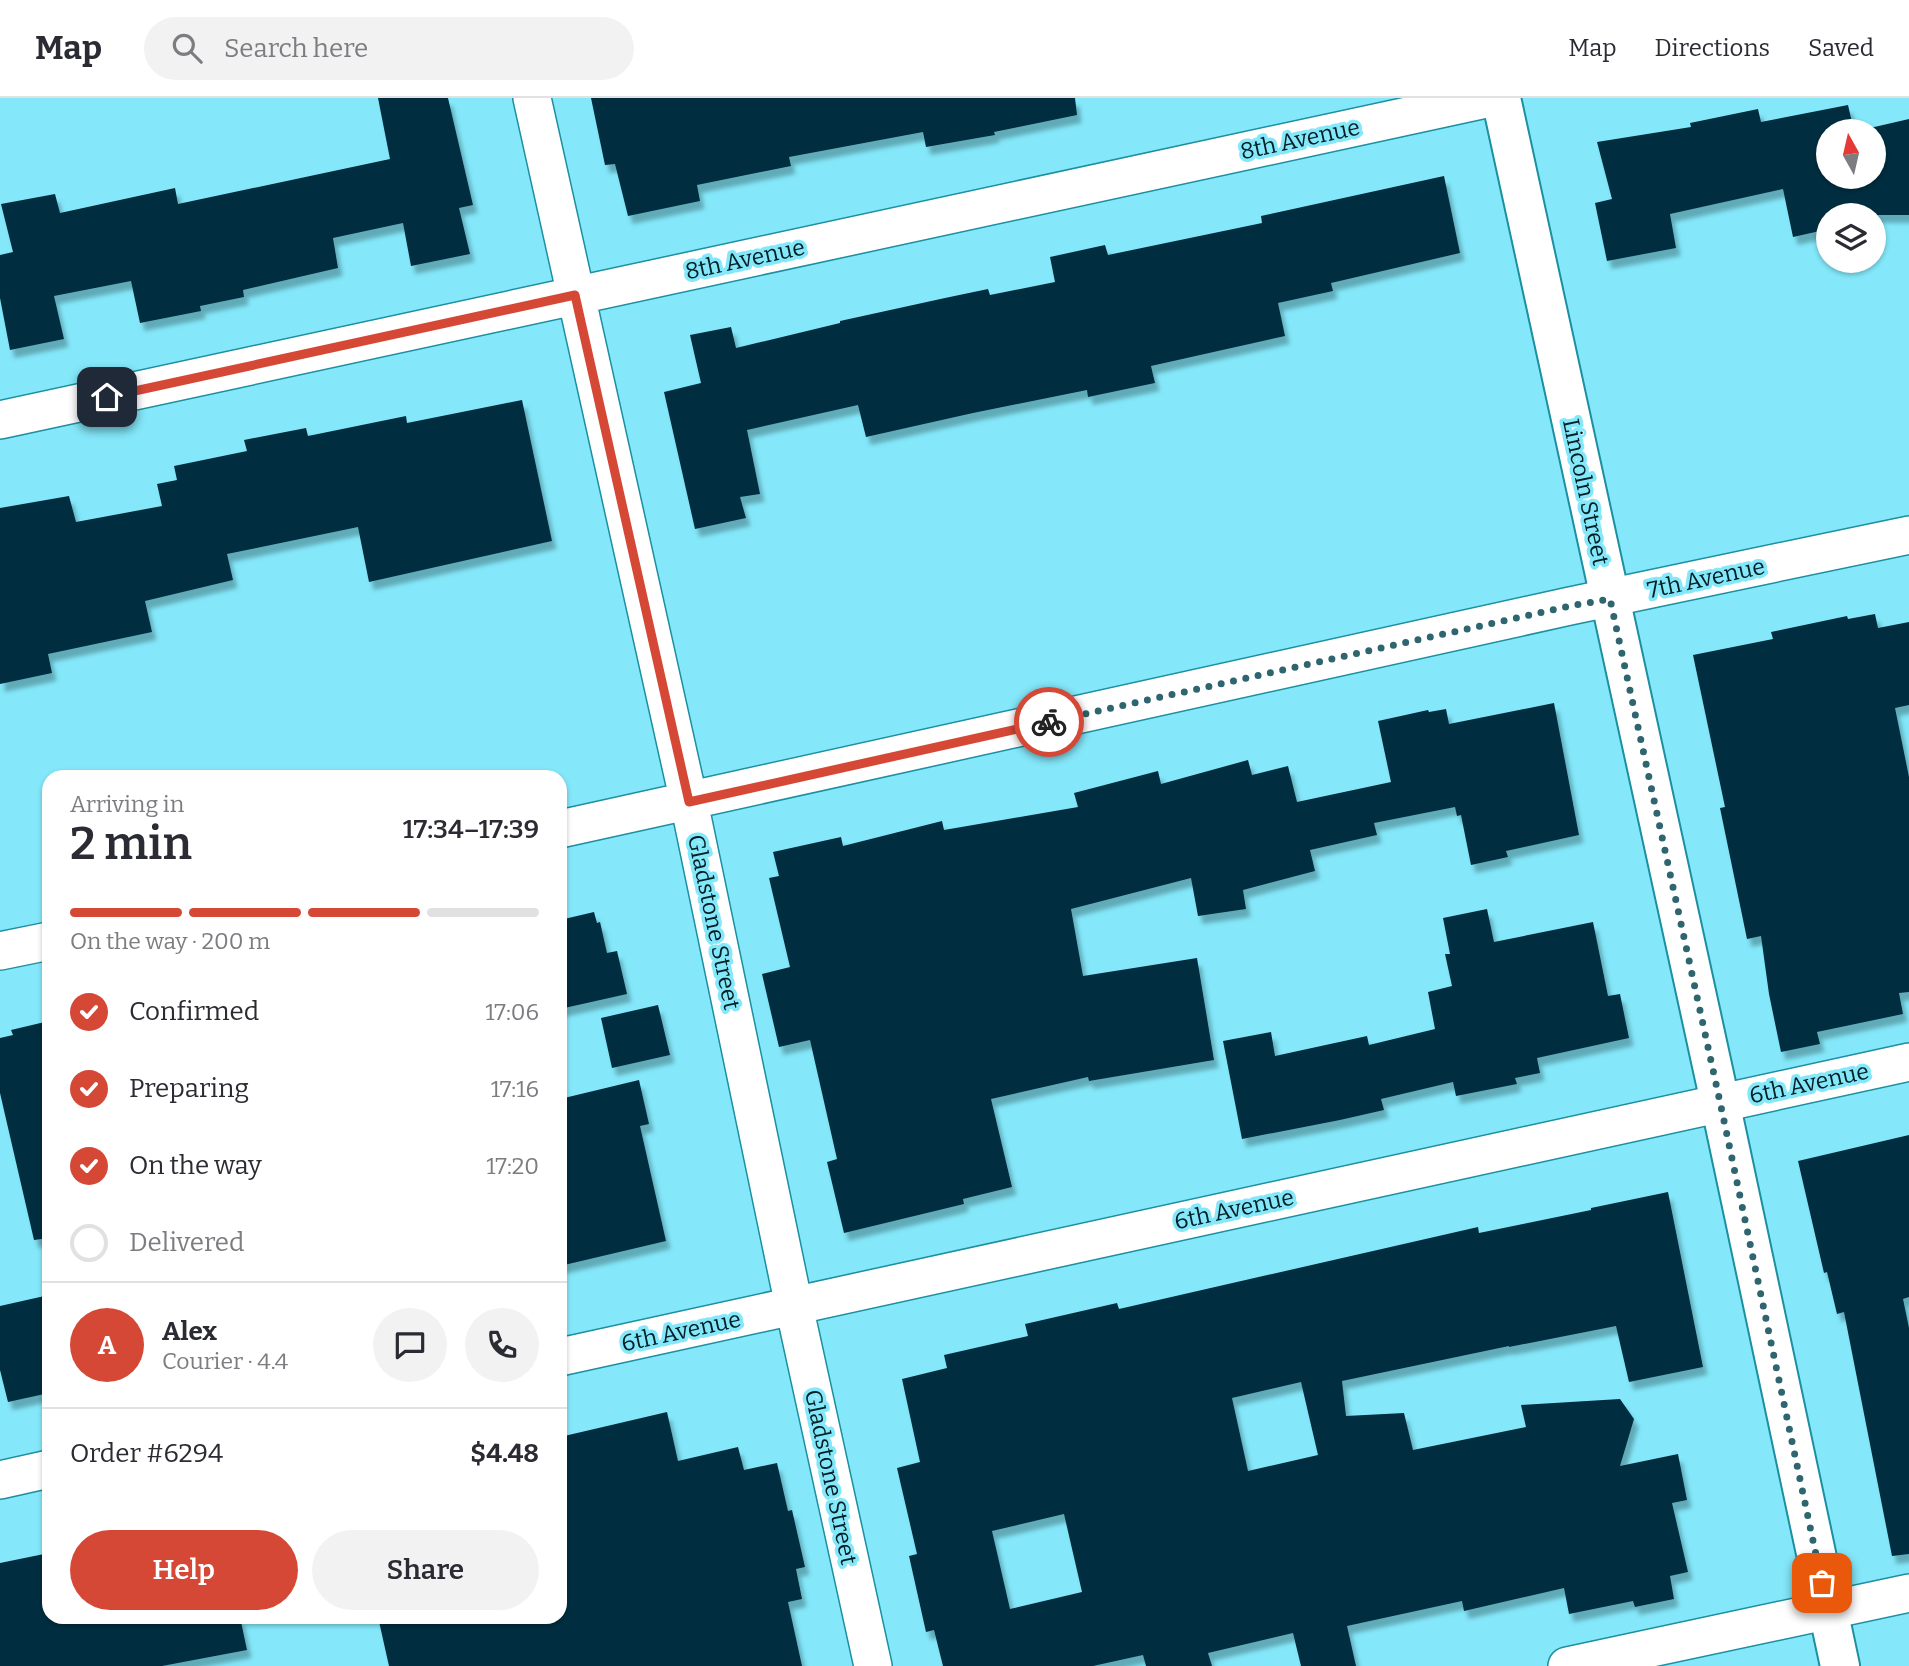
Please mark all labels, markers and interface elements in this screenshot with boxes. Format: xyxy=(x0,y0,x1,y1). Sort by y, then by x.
search box xyxy=(144,17,634,80)
text: Map xyxy=(35,28,102,68)
icon: search xyxy=(168,29,206,67)
text: Search here xyxy=(224,33,368,64)
text: Map xyxy=(1568,34,1617,62)
text: Directions xyxy=(1655,34,1770,62)
text: Saved xyxy=(1808,34,1874,62)
street label: 8th Avenue xyxy=(1238,113,1362,165)
north arrow xyxy=(1816,119,1886,189)
map controls xyxy=(1816,119,1886,273)
button: layers xyxy=(1816,203,1886,273)
street label: 8th Avenue xyxy=(683,233,807,285)
pin xyxy=(77,367,137,427)
icon: home xyxy=(88,378,126,416)
street label: Lincoln Street xyxy=(1557,416,1615,568)
street label: 7th Avenue xyxy=(1645,552,1767,604)
courier xyxy=(1014,687,1084,757)
icon: bike xyxy=(1030,703,1068,741)
text: Arriving in xyxy=(70,790,184,818)
text: 17:34–17:39 xyxy=(403,814,539,845)
text: 2 min xyxy=(70,816,192,871)
street label: Gladstone Street xyxy=(682,832,746,1012)
text: On the way · 200 m xyxy=(70,927,270,955)
icon: check xyxy=(70,993,108,1031)
text: Confirmed xyxy=(129,996,259,1027)
text: 17:06 xyxy=(485,998,539,1026)
street label: 6th Avenue xyxy=(1747,1057,1871,1109)
icon: check xyxy=(70,1070,108,1108)
text: Preparing xyxy=(129,1073,249,1104)
text: 17:16 xyxy=(491,1075,539,1103)
icon: check xyxy=(70,1147,108,1185)
text: On the way xyxy=(129,1150,262,1181)
text: 17:20 xyxy=(486,1152,539,1180)
street label: 6th Avenue xyxy=(1172,1183,1296,1235)
text: Delivered xyxy=(129,1227,244,1258)
street label: 6th Avenue xyxy=(619,1305,743,1357)
button: chat xyxy=(373,1308,447,1382)
button: phone xyxy=(465,1308,539,1382)
text: Alex xyxy=(162,1316,217,1347)
text: A xyxy=(98,1330,116,1361)
text: Courier · 4.4 xyxy=(162,1347,288,1375)
street label: Gladstone Street xyxy=(799,1387,863,1567)
text: Order #6294 xyxy=(70,1438,223,1469)
text: $4.48 xyxy=(470,1438,539,1469)
button: Help xyxy=(70,1530,298,1610)
button: Share xyxy=(312,1530,539,1610)
pin xyxy=(1792,1553,1852,1613)
icon: bag xyxy=(1803,1564,1841,1602)

